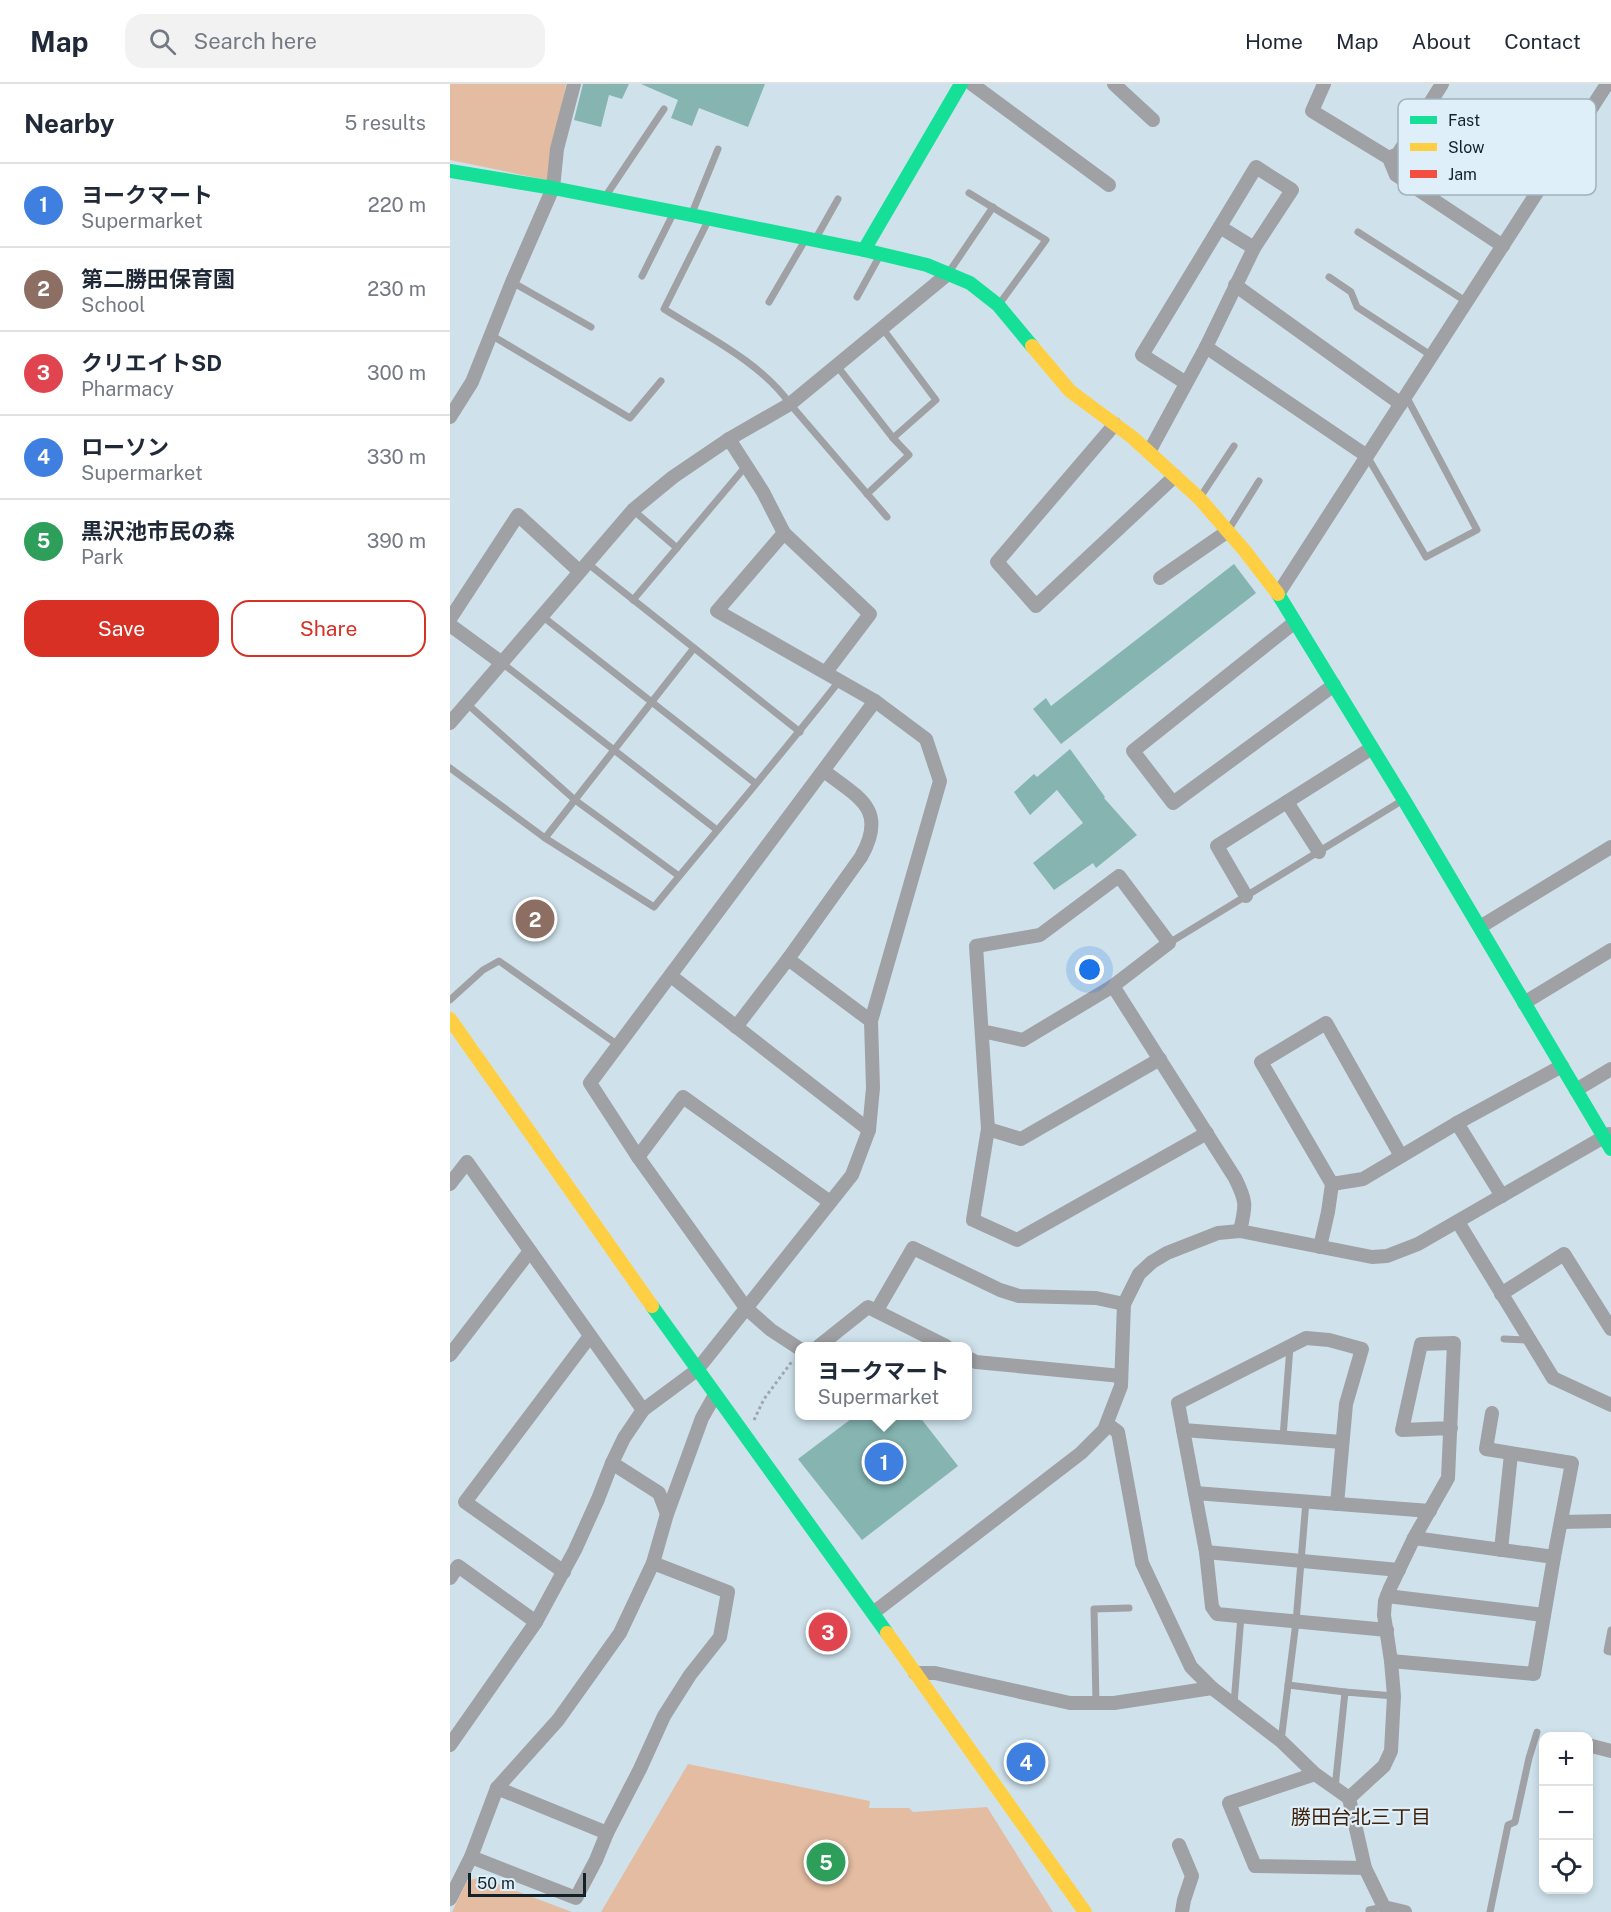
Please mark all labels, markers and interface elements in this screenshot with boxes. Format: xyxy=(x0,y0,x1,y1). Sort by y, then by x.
search box xyxy=(125,14,545,68)
text: Map xyxy=(30,25,89,58)
icon: search xyxy=(146,25,179,58)
text: Search here xyxy=(194,28,317,54)
text: Home xyxy=(1245,29,1303,54)
text: Map xyxy=(1336,29,1379,54)
text: About xyxy=(1412,29,1471,54)
text: Contact xyxy=(1504,29,1581,54)
legend xyxy=(1398,99,1596,195)
text: Nearby xyxy=(24,108,114,139)
text: 5 results xyxy=(344,111,426,135)
text: Fast xyxy=(1448,111,1480,130)
text: Slow xyxy=(1448,138,1485,157)
text: Jam xyxy=(1448,165,1477,184)
text: ヨークマート xyxy=(81,182,213,208)
text: 1 xyxy=(39,193,48,217)
text: 220 m xyxy=(368,193,426,217)
text: Supermarket xyxy=(81,209,203,233)
text: 第二勝田保育園 xyxy=(81,266,235,292)
text: 2 xyxy=(37,277,50,301)
text: 230 m xyxy=(367,277,426,301)
text: School xyxy=(81,293,145,317)
text: クリエイトSD xyxy=(81,350,222,376)
text: 3 xyxy=(37,361,50,385)
text: 300 m xyxy=(367,361,426,385)
text: Pharmacy xyxy=(81,377,174,401)
text: ローソン xyxy=(81,434,169,460)
text: 4 xyxy=(37,445,50,469)
text: 330 m xyxy=(367,445,426,469)
text: Supermarket xyxy=(81,461,203,485)
text: 黒沢池市民の森 xyxy=(81,518,235,544)
text: 5 xyxy=(37,529,50,553)
text: 390 m xyxy=(367,529,426,553)
text: Park xyxy=(81,545,124,569)
button: Save xyxy=(24,600,219,657)
button: Share xyxy=(231,600,426,657)
pin: 2 xyxy=(516,896,554,942)
your location xyxy=(1075,955,1104,984)
popup xyxy=(795,1342,972,1420)
text: ヨークマート xyxy=(817,1358,950,1384)
text: Supermarket xyxy=(817,1385,939,1409)
pin: 1 xyxy=(864,1440,904,1484)
pin: 3 xyxy=(808,1610,848,1654)
map controls xyxy=(1539,1732,1593,1894)
button: + xyxy=(1539,1732,1593,1786)
pin: 4 xyxy=(1006,1740,1046,1784)
button: − xyxy=(1539,1786,1593,1840)
district label: 勝田台北三丁目 xyxy=(1291,1805,1431,1829)
pin: 5 xyxy=(806,1840,845,1884)
button: locate xyxy=(1539,1840,1593,1894)
scale bar xyxy=(468,1870,586,1898)
text: 50 m xyxy=(477,1874,515,1893)

